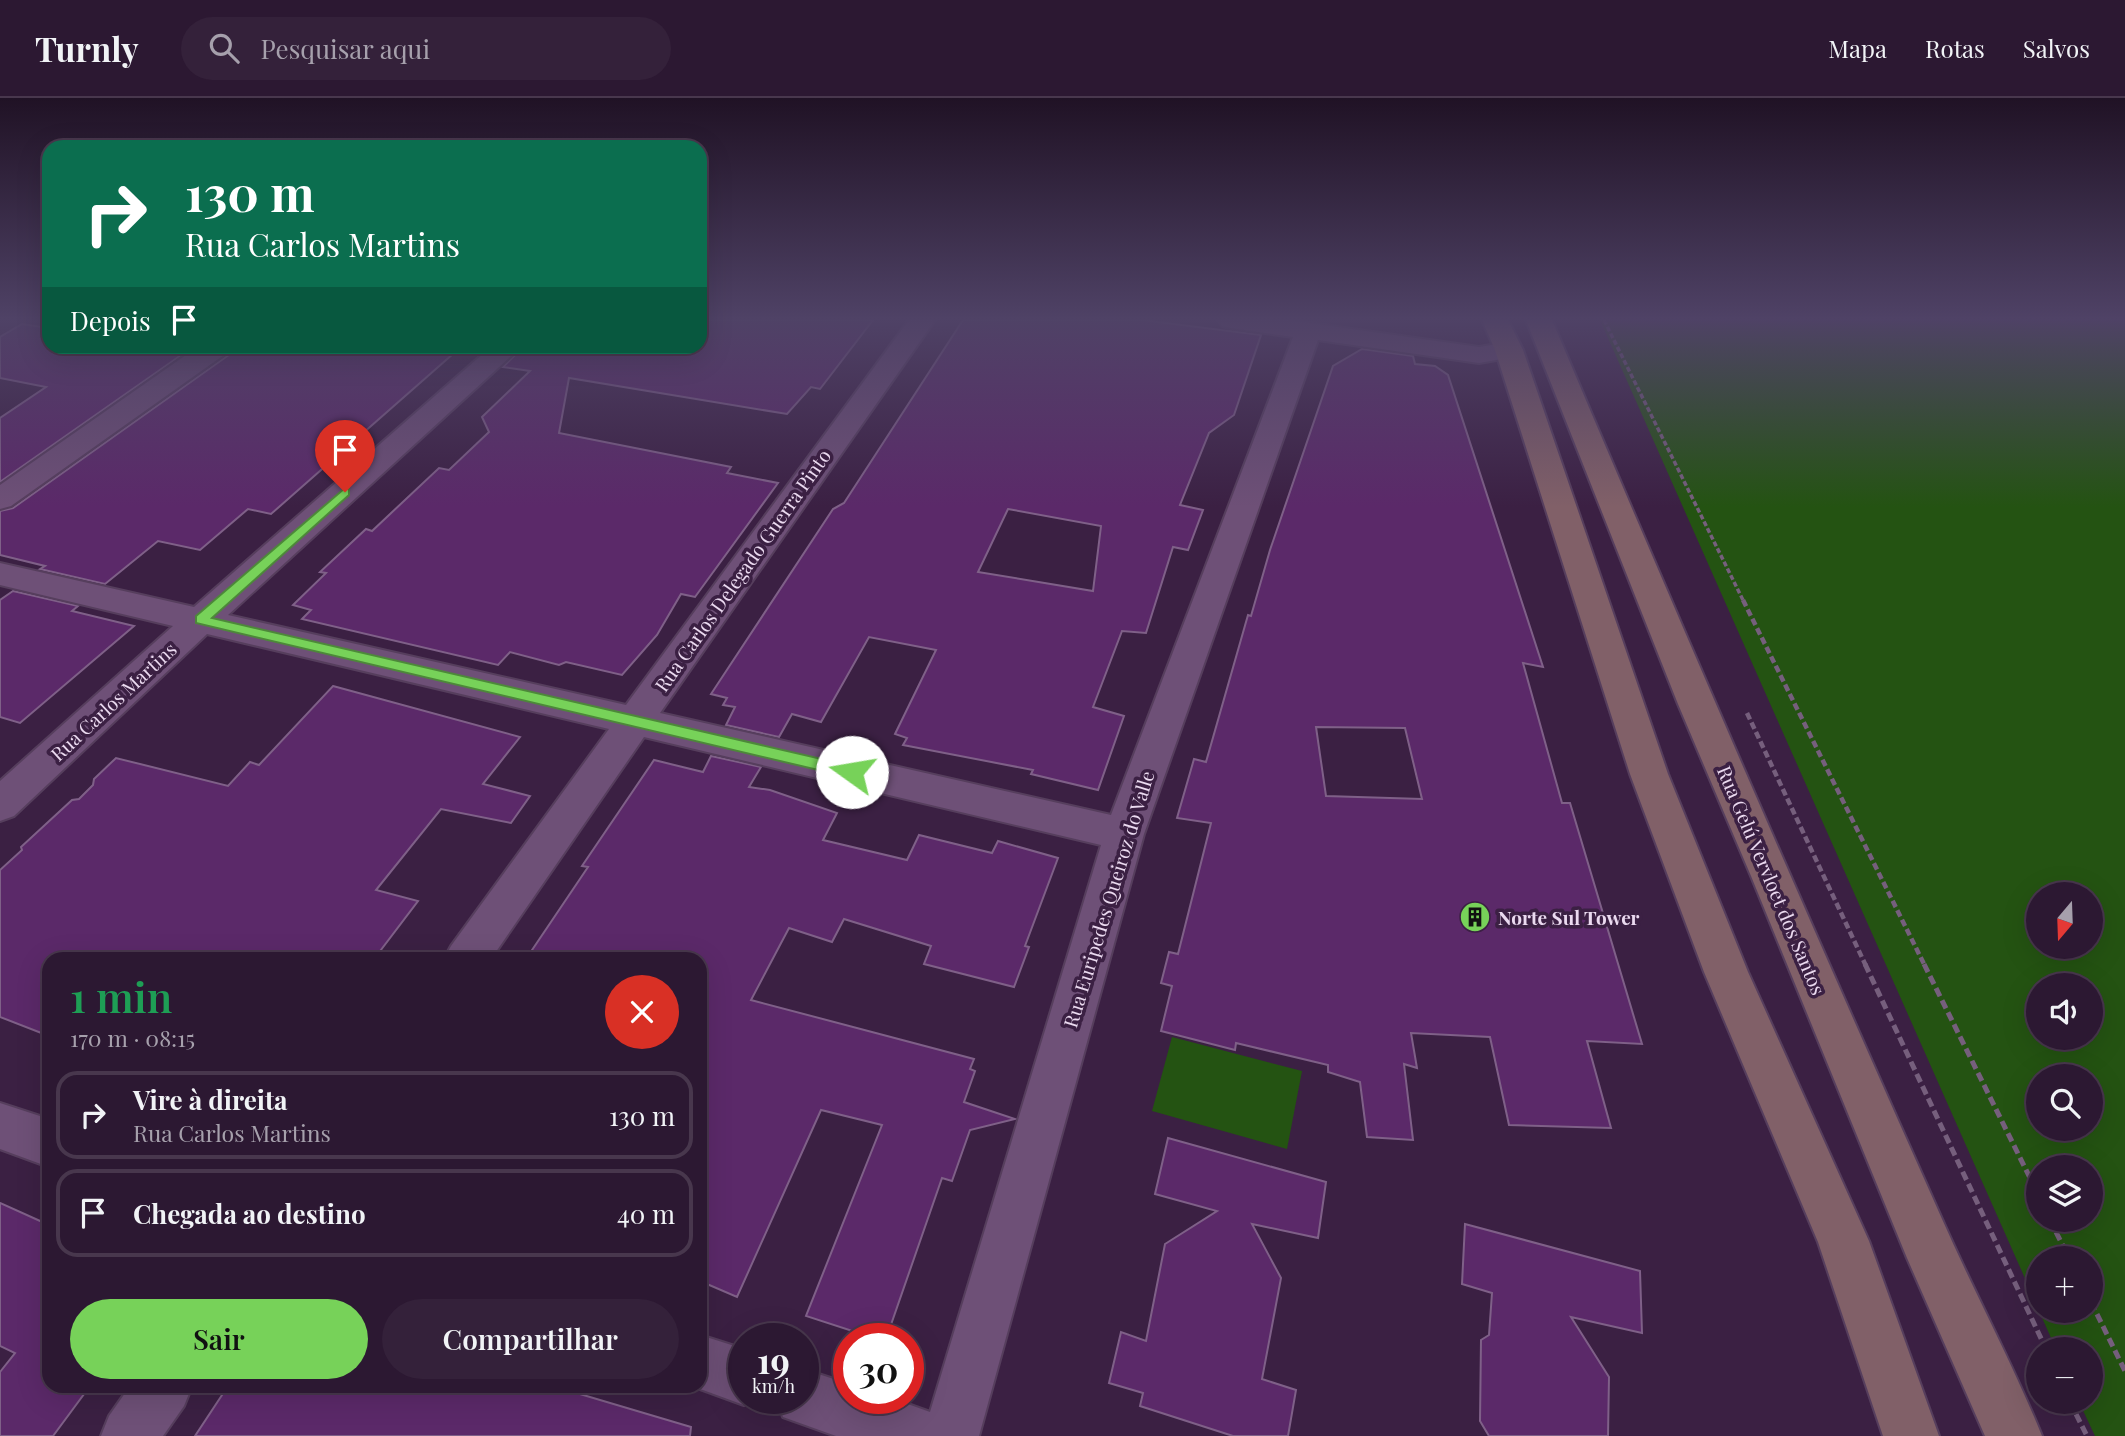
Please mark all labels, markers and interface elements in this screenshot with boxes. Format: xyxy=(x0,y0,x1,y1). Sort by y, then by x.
search box xyxy=(181,17,671,80)
text: Turnly xyxy=(35,26,139,70)
icon: search xyxy=(205,29,243,67)
text: Pesquisar aqui xyxy=(261,31,430,66)
text: Mapa xyxy=(1828,32,1887,64)
text: Rotas xyxy=(1925,32,1985,64)
text: Salvos xyxy=(2023,32,2090,64)
text: 130 m xyxy=(185,159,315,224)
icon: right xyxy=(70,168,161,259)
text: Rua Carlos Martins xyxy=(185,222,460,265)
icon: arrive xyxy=(165,301,203,339)
text: Depois xyxy=(70,303,151,338)
pin xyxy=(315,420,375,492)
icon: arrive xyxy=(326,431,364,469)
street label: Rua Carlos Delegado Guerra Pinto xyxy=(648,444,836,696)
street label: Rua Carlos Martins xyxy=(44,636,182,766)
position arrow xyxy=(815,735,889,809)
street label: Rua Gelú Vervloet dos Santos xyxy=(1712,762,1832,998)
street label: Rua Euripedes Queiroz do Valle xyxy=(1057,767,1159,1031)
north arrow xyxy=(2026,882,2104,959)
map controls xyxy=(2026,882,2103,1414)
building icon: Norte Sul Tower xyxy=(1458,900,1492,934)
place label: Norte Sul Tower xyxy=(1498,904,1640,930)
text: 1 min xyxy=(70,968,172,1024)
button: sound xyxy=(2026,973,2103,1050)
button: close xyxy=(605,975,679,1049)
text: 170 m · 08:15 xyxy=(70,1022,195,1053)
button: search xyxy=(2026,1064,2103,1141)
text: Vire à direita xyxy=(133,1082,288,1117)
icon: right xyxy=(74,1096,112,1134)
text: 130 m xyxy=(609,1098,675,1133)
text: Rua Carlos Martins xyxy=(133,1117,331,1148)
button: layers xyxy=(2026,1155,2103,1232)
icon: arrive xyxy=(74,1194,112,1232)
text: Chegada ao destino xyxy=(133,1196,366,1231)
text: 40 m xyxy=(617,1196,675,1231)
button: + xyxy=(2026,1246,2103,1323)
button: Sair xyxy=(70,1299,368,1379)
button: Compartilhar xyxy=(382,1299,679,1379)
speed limit sign: 30 xyxy=(833,1323,924,1414)
text: 19 xyxy=(757,1336,790,1383)
button: − xyxy=(2026,1337,2103,1414)
text: km/h xyxy=(752,1374,795,1398)

